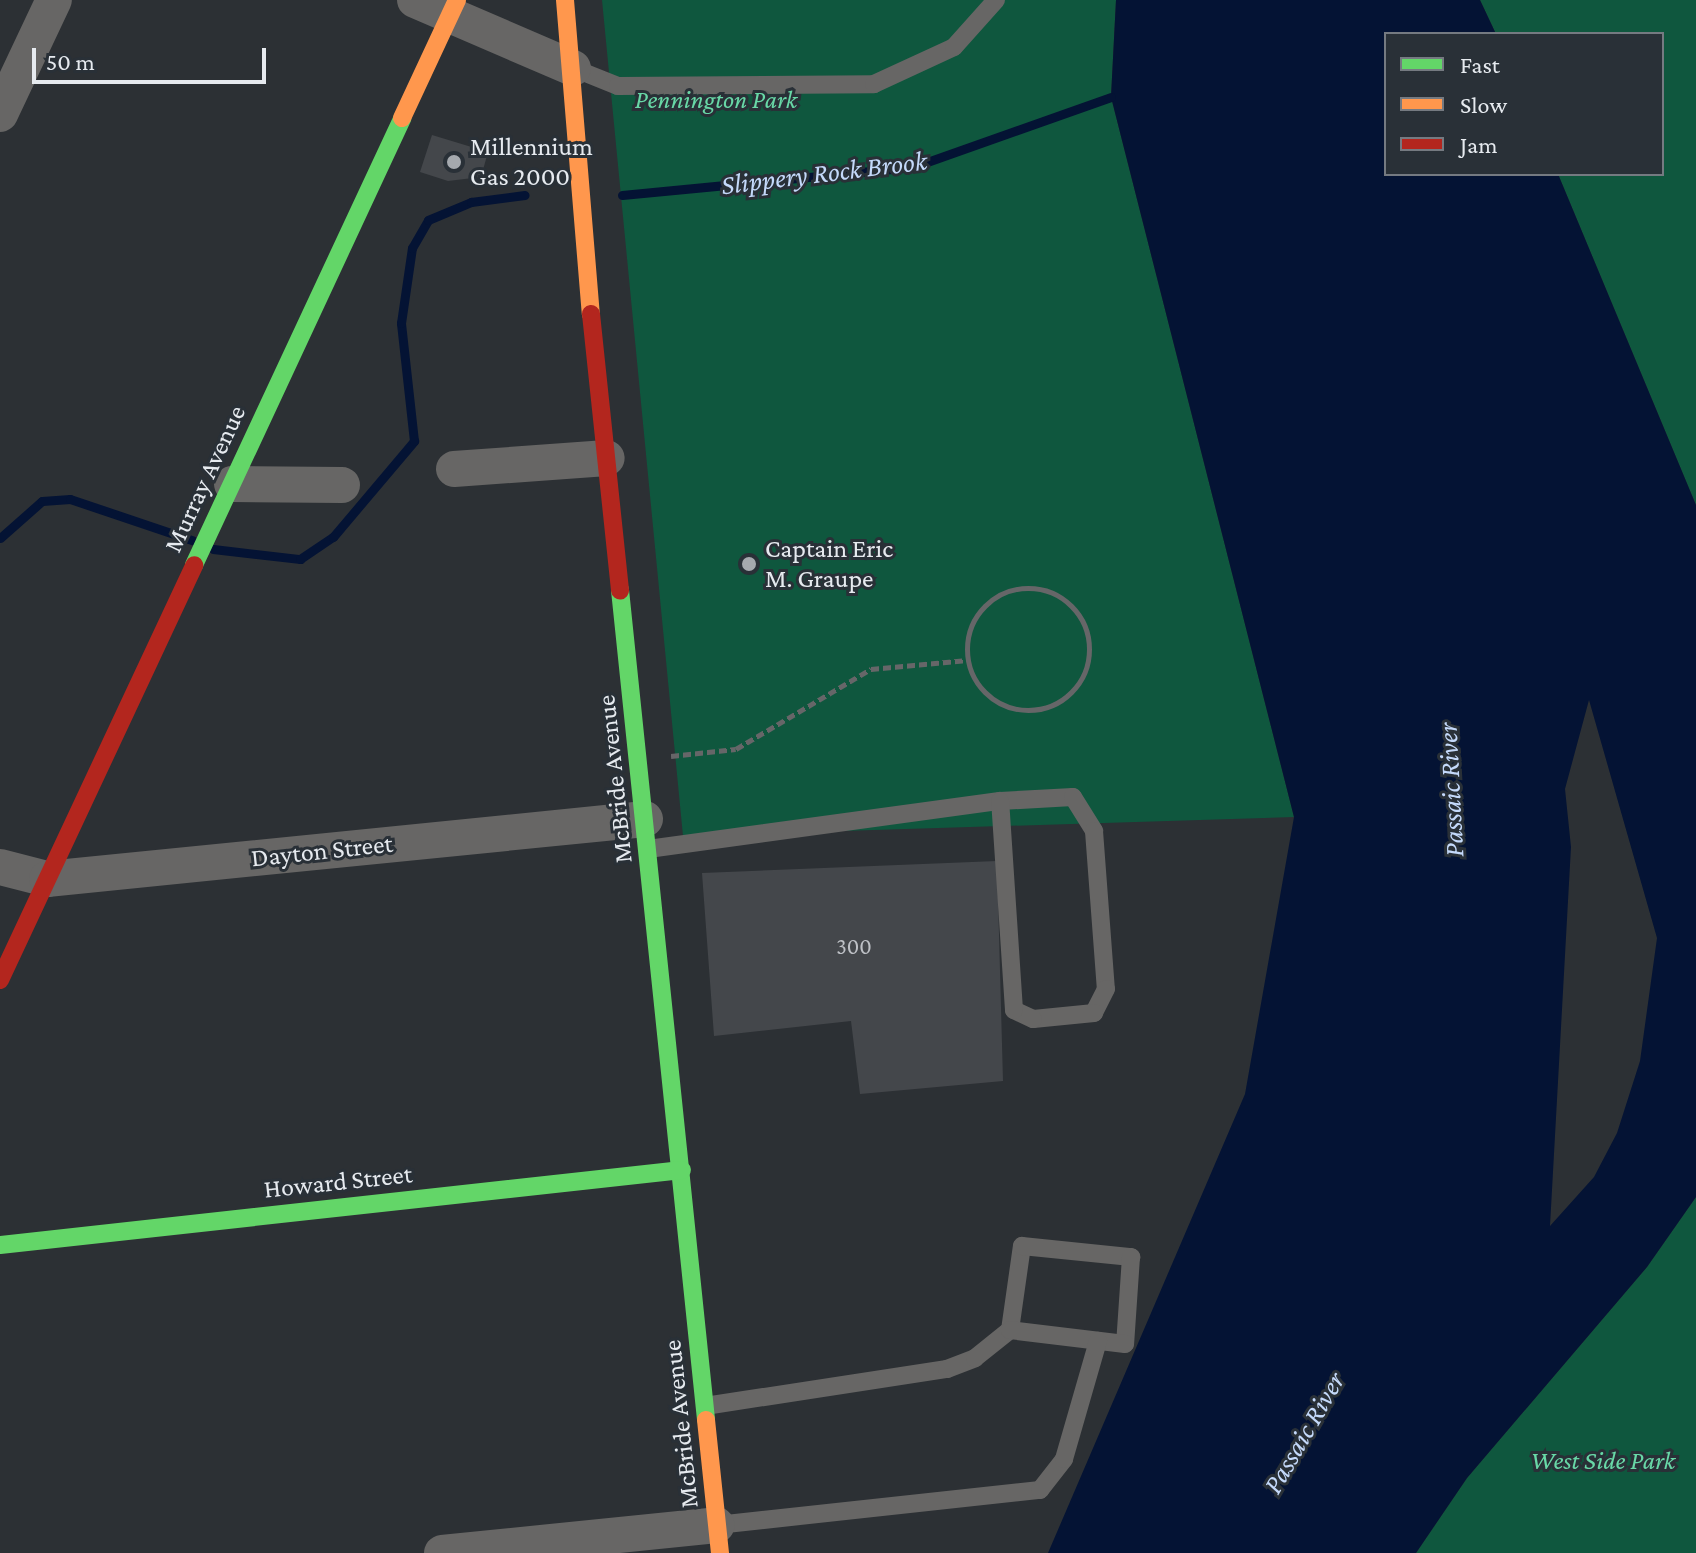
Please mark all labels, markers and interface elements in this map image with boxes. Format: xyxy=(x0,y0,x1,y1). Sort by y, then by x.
scale bar xyxy=(36,32,270,82)
legend xyxy=(1384,32,1664,176)
text: 50 m xyxy=(46,48,95,75)
text: Fast xyxy=(1460,51,1500,78)
park label: Pennington Park xyxy=(635,84,797,116)
text: Slow xyxy=(1460,91,1507,118)
place label: Millennium Gas 2000 xyxy=(470,131,593,192)
text: Jam xyxy=(1460,131,1498,158)
water label: Slippery Rock Brook xyxy=(719,144,929,202)
marker: Millennium Gas 2000 xyxy=(445,153,463,171)
street label: Murray Avenue xyxy=(157,400,253,558)
place label: Captain Eric M. Graupe xyxy=(765,533,893,594)
marker: Captain Eric M. Graupe xyxy=(740,555,758,573)
street label: McBride Avenue xyxy=(591,693,639,865)
water label: Passaic River xyxy=(1431,722,1471,858)
street label: Dayton Street xyxy=(250,828,394,874)
house number: 300 xyxy=(836,934,872,960)
street label: Howard Street xyxy=(262,1159,414,1205)
street label: McBride Avenue xyxy=(657,1338,705,1510)
water label: Passaic River xyxy=(1256,1366,1352,1500)
park label: West Side Park xyxy=(1531,1445,1675,1477)

